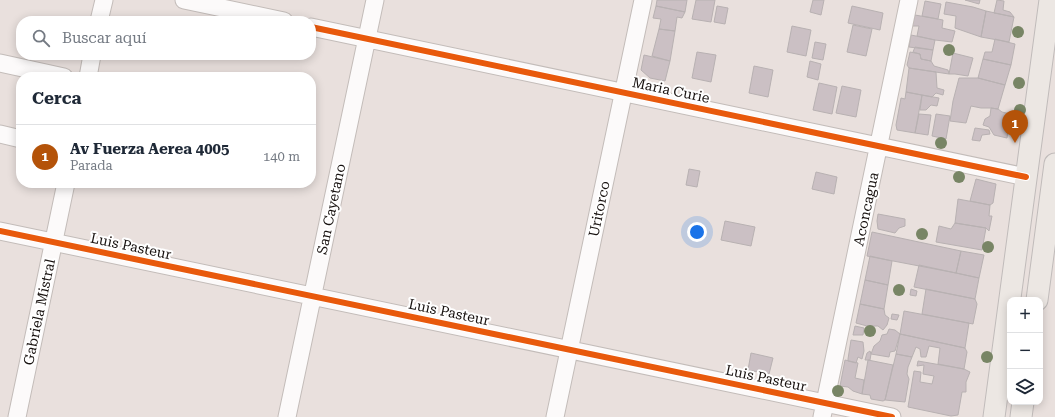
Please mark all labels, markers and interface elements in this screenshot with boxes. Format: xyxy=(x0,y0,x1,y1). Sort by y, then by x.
search box xyxy=(16,16,316,60)
icon: search xyxy=(30,27,52,49)
text: Buscar aquí xyxy=(62,29,146,47)
street label: Maria Curie xyxy=(631,74,712,106)
text: Cerca xyxy=(32,88,82,108)
pin: 1 xyxy=(1002,110,1028,143)
text: Av Fuerza Aerea 4005 xyxy=(70,140,229,158)
text: 1 xyxy=(41,149,49,164)
text: 140 m xyxy=(263,149,300,164)
text: Parada xyxy=(70,158,113,173)
street label: San Cayetano xyxy=(314,162,348,256)
street label: Aconcagua xyxy=(850,170,882,247)
street label: Uritorco xyxy=(585,180,613,238)
your location xyxy=(687,222,707,242)
street label: Luis Pasteur xyxy=(89,230,173,262)
street label: Gabriela Mistral xyxy=(20,257,58,367)
street label: Luis Pasteur xyxy=(407,296,491,328)
map controls xyxy=(1007,297,1043,405)
button: + xyxy=(1007,297,1043,333)
button: − xyxy=(1007,333,1043,369)
street label: Luis Pasteur xyxy=(724,362,808,394)
button: layers xyxy=(1007,369,1043,405)

